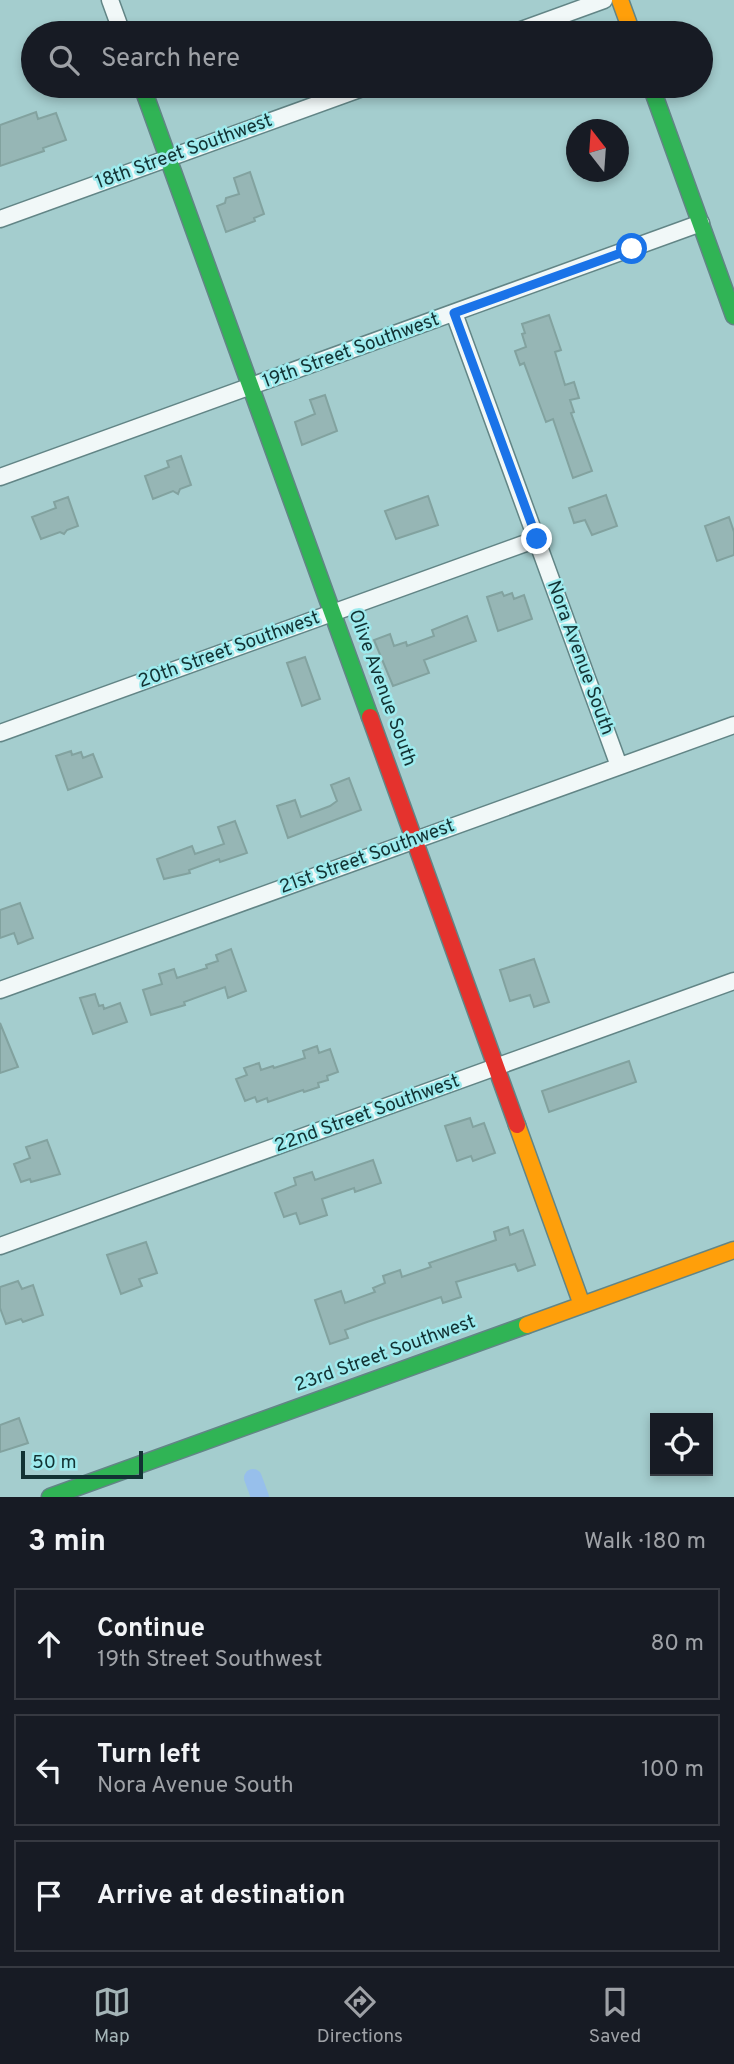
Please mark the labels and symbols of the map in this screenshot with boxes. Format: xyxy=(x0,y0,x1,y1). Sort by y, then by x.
street label: 18th Street Southwest xyxy=(92,109,276,195)
north arrow xyxy=(566,119,629,182)
route start xyxy=(616,233,647,264)
street label: 19th Street Southwest xyxy=(259,308,443,394)
route end xyxy=(521,523,552,554)
street label: Nora Avenue South xyxy=(541,578,619,738)
street label: 20th Street Southwest xyxy=(135,606,323,694)
street label: Olive Avenue South xyxy=(342,606,422,770)
street label: 21st Street Southwest xyxy=(276,814,458,900)
street label: 22nd Street Southwest xyxy=(271,1069,463,1159)
street label: 23rd Street Southwest xyxy=(291,1310,479,1398)
scale bar xyxy=(21,1448,144,1480)

